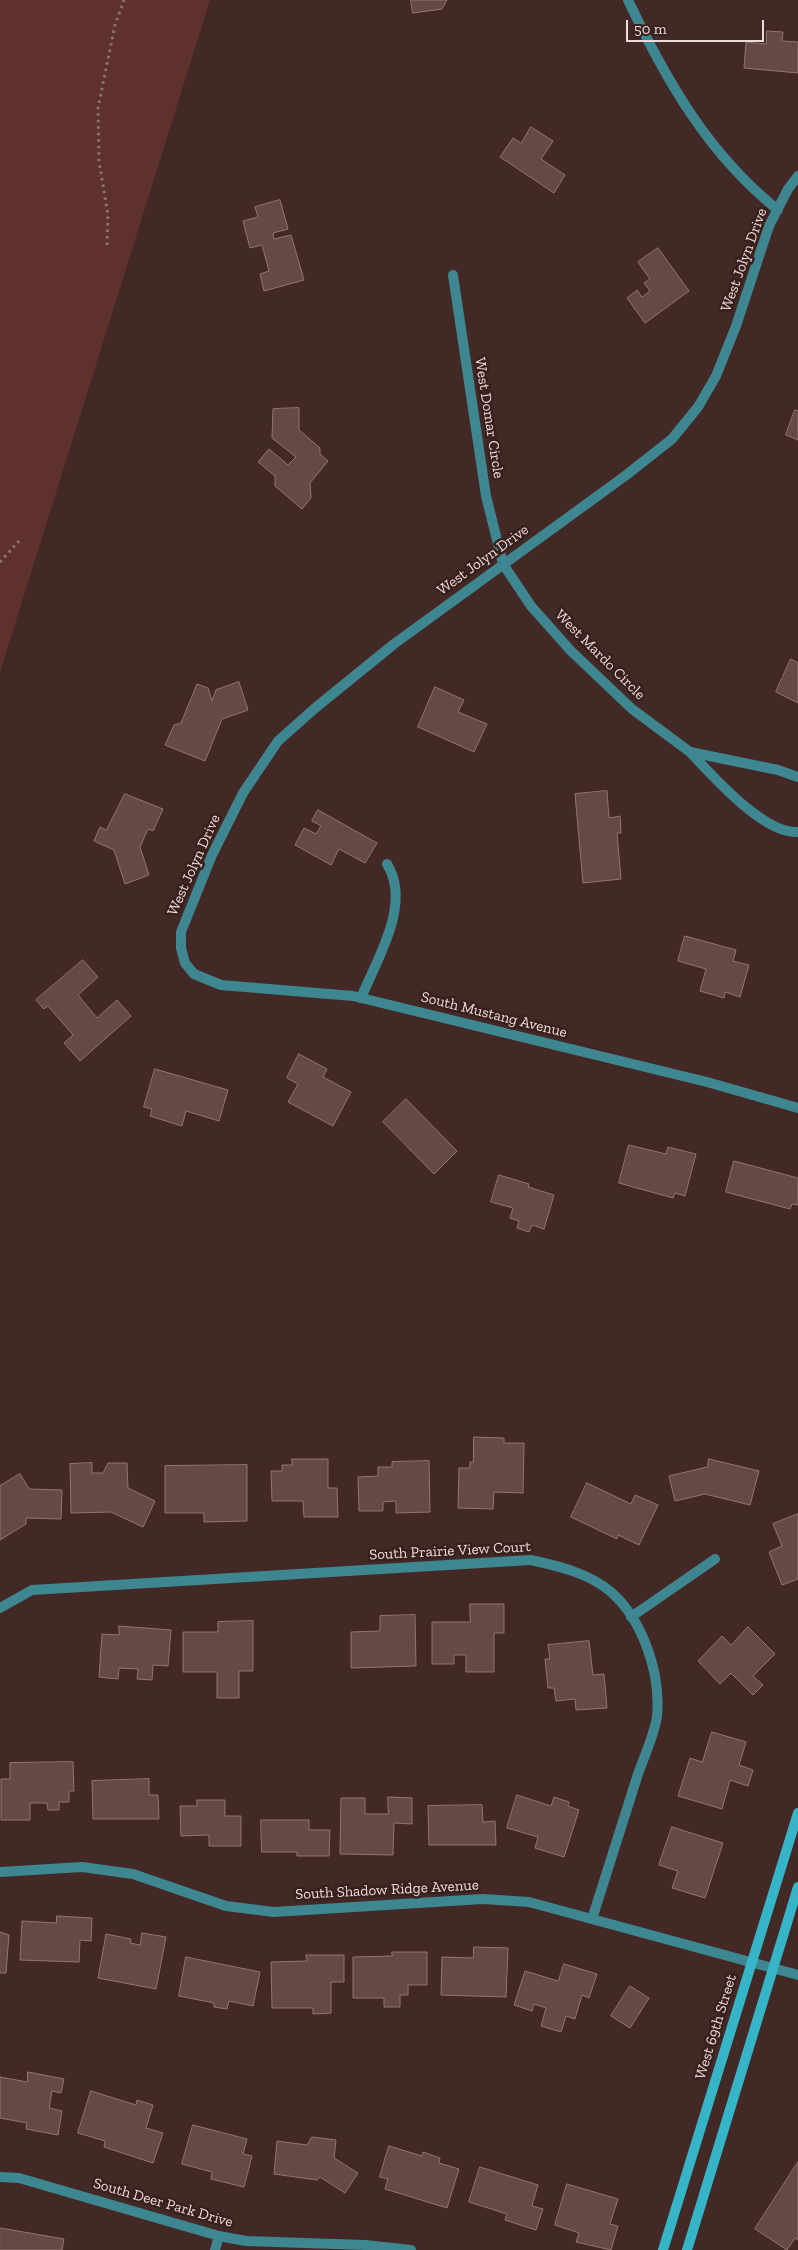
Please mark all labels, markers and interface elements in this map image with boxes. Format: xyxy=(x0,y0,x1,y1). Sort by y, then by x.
scale bar xyxy=(628,10,766,42)
text: 50 m xyxy=(634,20,667,38)
street label: West Jolyn Drive xyxy=(717,206,771,314)
street label: West Domar Circle xyxy=(471,356,507,480)
street label: West Jolyn Drive xyxy=(434,521,532,599)
street label: West Mardo Circle xyxy=(551,606,649,704)
street label: West Jolyn Drive xyxy=(164,812,224,918)
street label: South Mustang Avenue xyxy=(419,988,569,1042)
street label: South Prairie View Court xyxy=(369,1538,531,1564)
street label: South Shadow Ridge Avenue xyxy=(295,1876,479,1904)
street label: West 69th Street xyxy=(691,1972,741,2082)
street label: South Deer Park Drive xyxy=(91,2174,235,2232)

